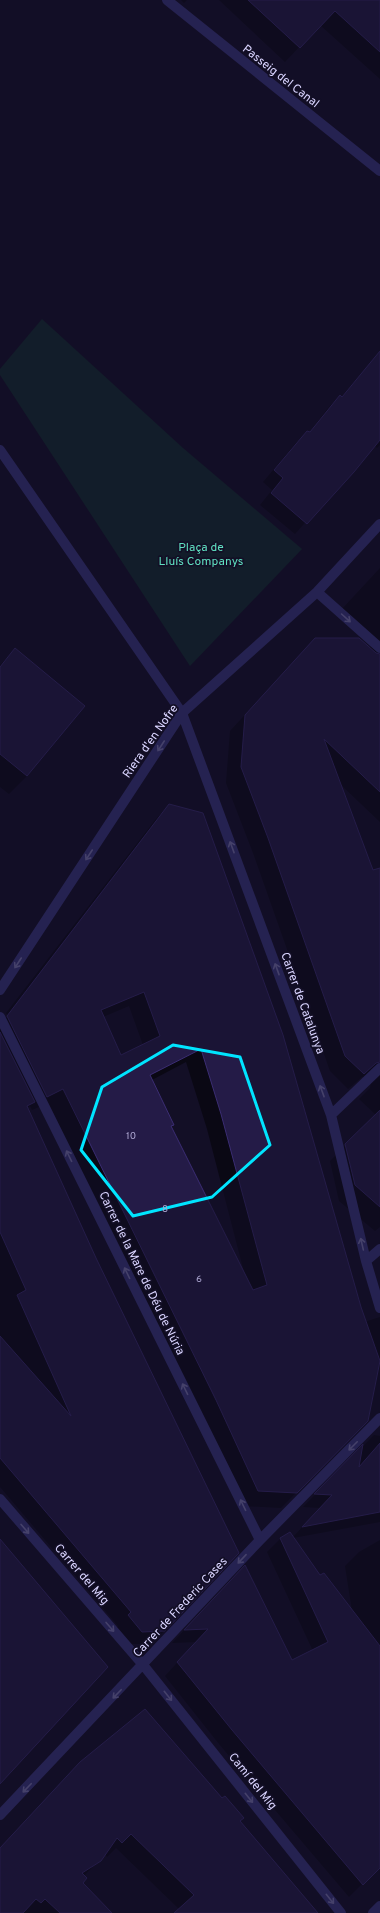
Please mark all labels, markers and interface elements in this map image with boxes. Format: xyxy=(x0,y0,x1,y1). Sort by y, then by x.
street label: Passeig del Canal xyxy=(239,42,322,112)
park label: Plaça de Lluís Companys xyxy=(159,540,243,570)
one-way arrow xyxy=(341,614,352,623)
street label: Riera d'en Nofre xyxy=(119,702,182,782)
one-way arrow xyxy=(157,740,165,751)
one-way arrow xyxy=(227,842,235,854)
one-way arrow xyxy=(85,849,94,860)
street label: Carrer de Catalunya xyxy=(276,950,328,1056)
one-way arrow xyxy=(14,957,22,968)
one-way arrow xyxy=(272,964,280,976)
one-way arrow xyxy=(317,1086,325,1098)
house number: 10 xyxy=(126,1130,136,1143)
one-way arrow xyxy=(65,1150,72,1162)
street label: Carrer de la Mare de Déu de Núria xyxy=(94,1189,188,1358)
house number: 8 xyxy=(162,1203,168,1216)
one-way arrow xyxy=(357,1238,365,1251)
one-way arrow xyxy=(123,1267,130,1279)
house number: 6 xyxy=(196,1273,202,1286)
one-way arrow xyxy=(181,1383,188,1395)
one-way arrow xyxy=(348,1441,358,1451)
one-way arrow xyxy=(239,1500,246,1512)
one-way arrow xyxy=(21,1523,30,1534)
street label: Carrer del Mig xyxy=(50,1541,112,1609)
street label: Carrer de Frederic Cases xyxy=(130,1554,231,1661)
one-way arrow xyxy=(238,1554,247,1564)
one-way arrow xyxy=(106,1622,115,1632)
one-way arrow xyxy=(112,1689,121,1699)
one-way arrow xyxy=(163,1691,172,1702)
street label: Camí del Mig xyxy=(224,1750,280,1813)
one-way arrow xyxy=(22,1783,31,1793)
one-way arrow xyxy=(245,1792,253,1803)
one-way arrow xyxy=(326,1894,335,1905)

